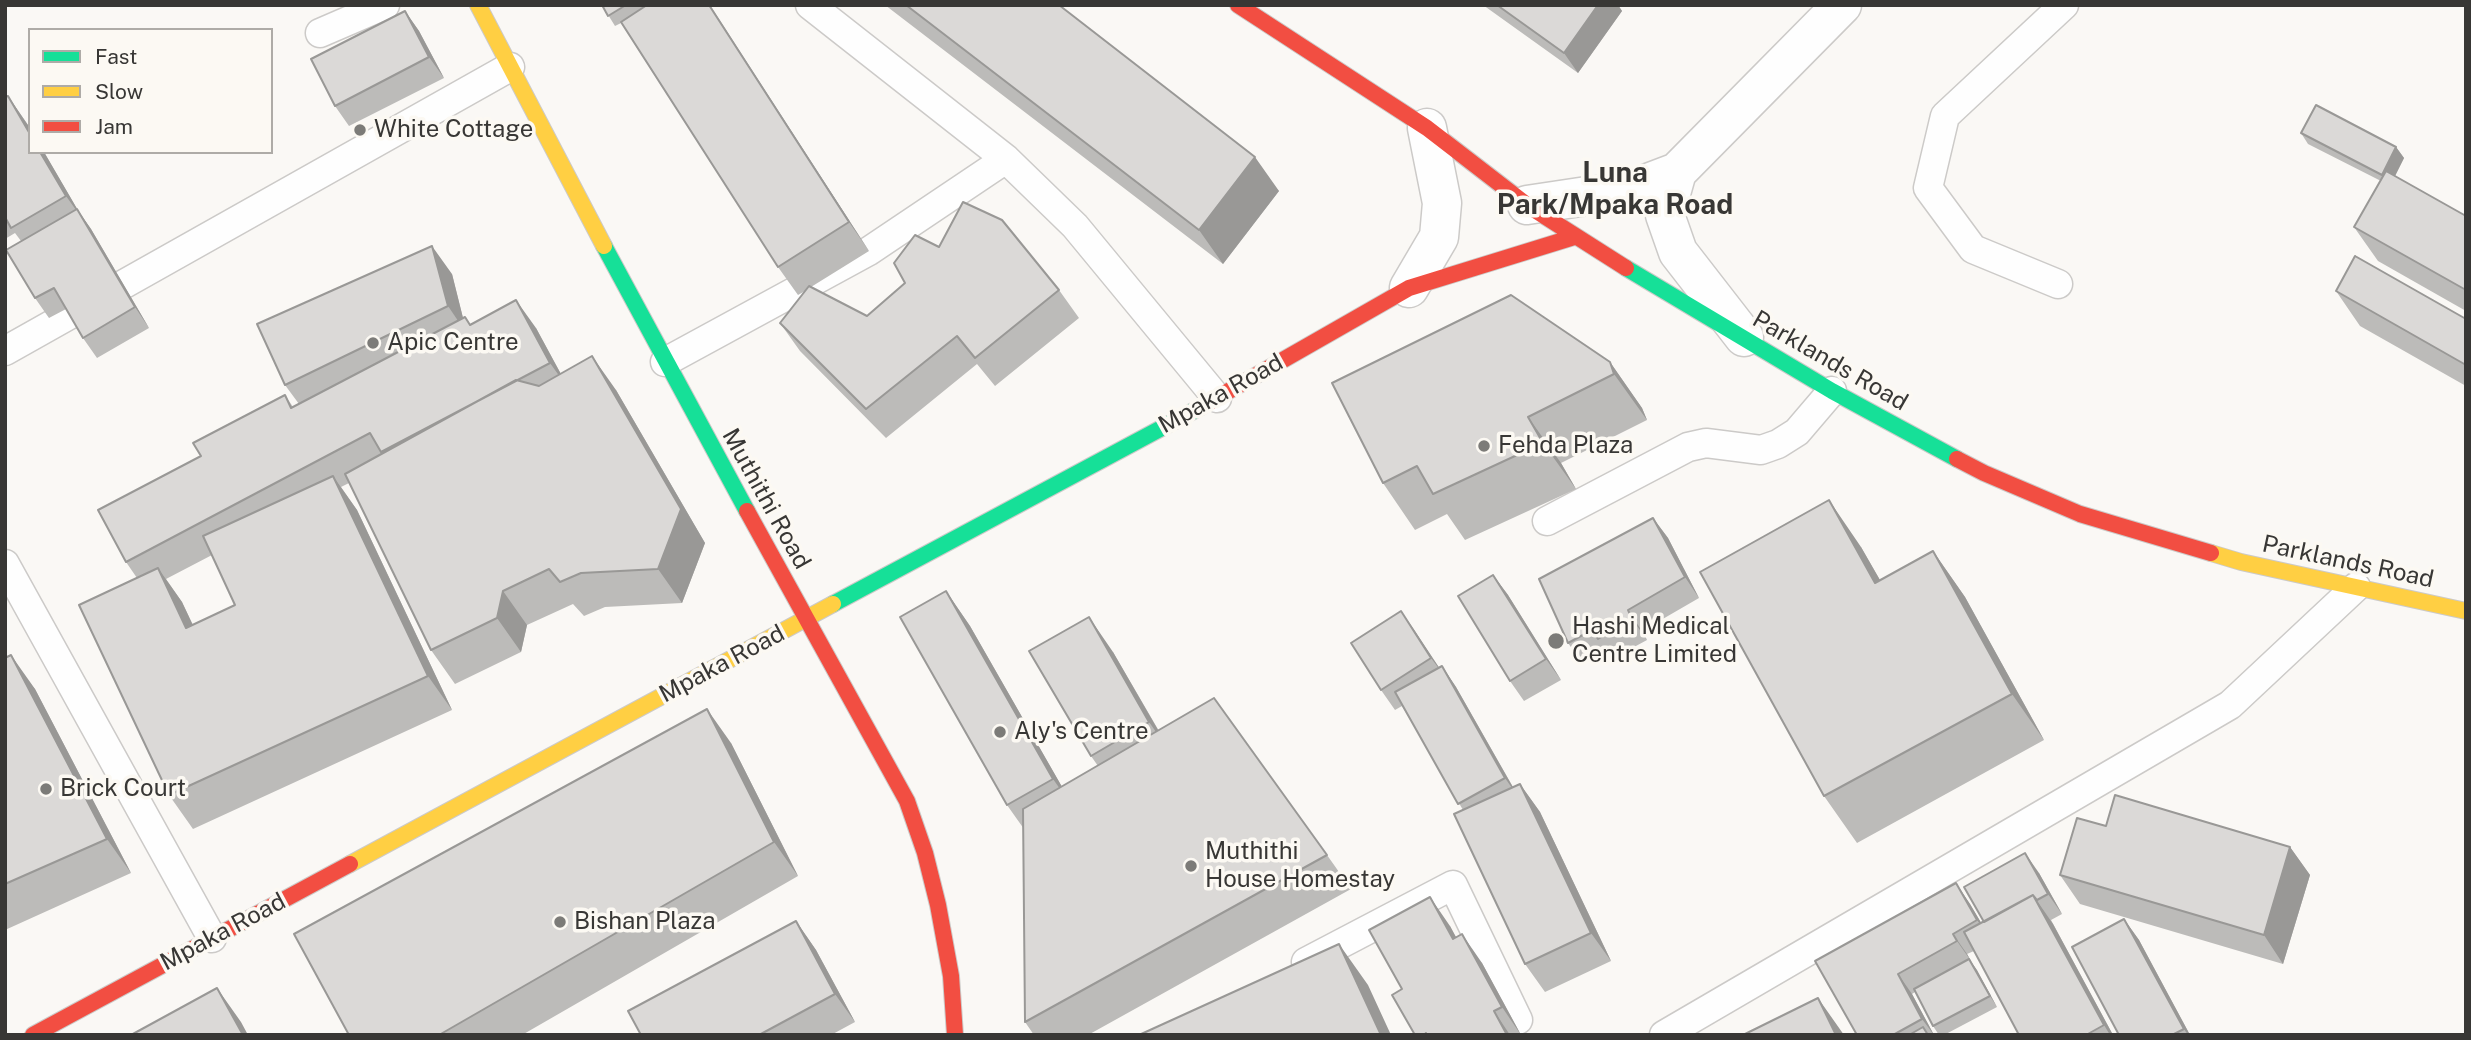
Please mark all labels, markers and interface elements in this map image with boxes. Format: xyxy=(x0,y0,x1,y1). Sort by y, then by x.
legend xyxy=(28,28,273,154)
text: Fast xyxy=(95,44,137,69)
text: Slow xyxy=(95,79,143,104)
text: Jam xyxy=(95,114,133,139)
place label: White Cottage xyxy=(374,116,533,144)
marker: White Cottage xyxy=(352,122,368,138)
district label: Luna Park/Mpaka Road xyxy=(1497,156,1733,222)
street label: Parklands Road xyxy=(1747,305,1913,417)
place label: Apic Centre xyxy=(387,329,519,357)
marker: Apic Centre xyxy=(365,335,381,351)
street label: Mpaka Road xyxy=(1154,348,1288,440)
street label: Muthithi Road xyxy=(716,424,816,574)
place label: Fehda Plaza xyxy=(1498,432,1633,460)
marker: Fehda Plaza xyxy=(1476,438,1492,454)
street label: Parklands Road xyxy=(2260,530,2436,594)
place label: Hashi Medical Centre Limited xyxy=(1572,613,1737,669)
street label: Mpaka Road xyxy=(654,619,790,709)
marker: Hashi Medical Centre Limited xyxy=(1546,631,1566,651)
place label: Aly's Centre xyxy=(1014,718,1149,746)
marker: Aly's Centre xyxy=(992,724,1008,740)
place label: Brick Court xyxy=(60,775,186,803)
marker: Brick Court xyxy=(38,781,54,797)
place label: Muthithi House Homestay xyxy=(1205,838,1395,894)
marker: Muthithi House Homestay xyxy=(1183,858,1199,874)
street label: Mpaka Road xyxy=(155,887,291,977)
place label: Bishan Plaza xyxy=(574,908,716,936)
marker: Bishan Plaza xyxy=(552,914,568,930)

